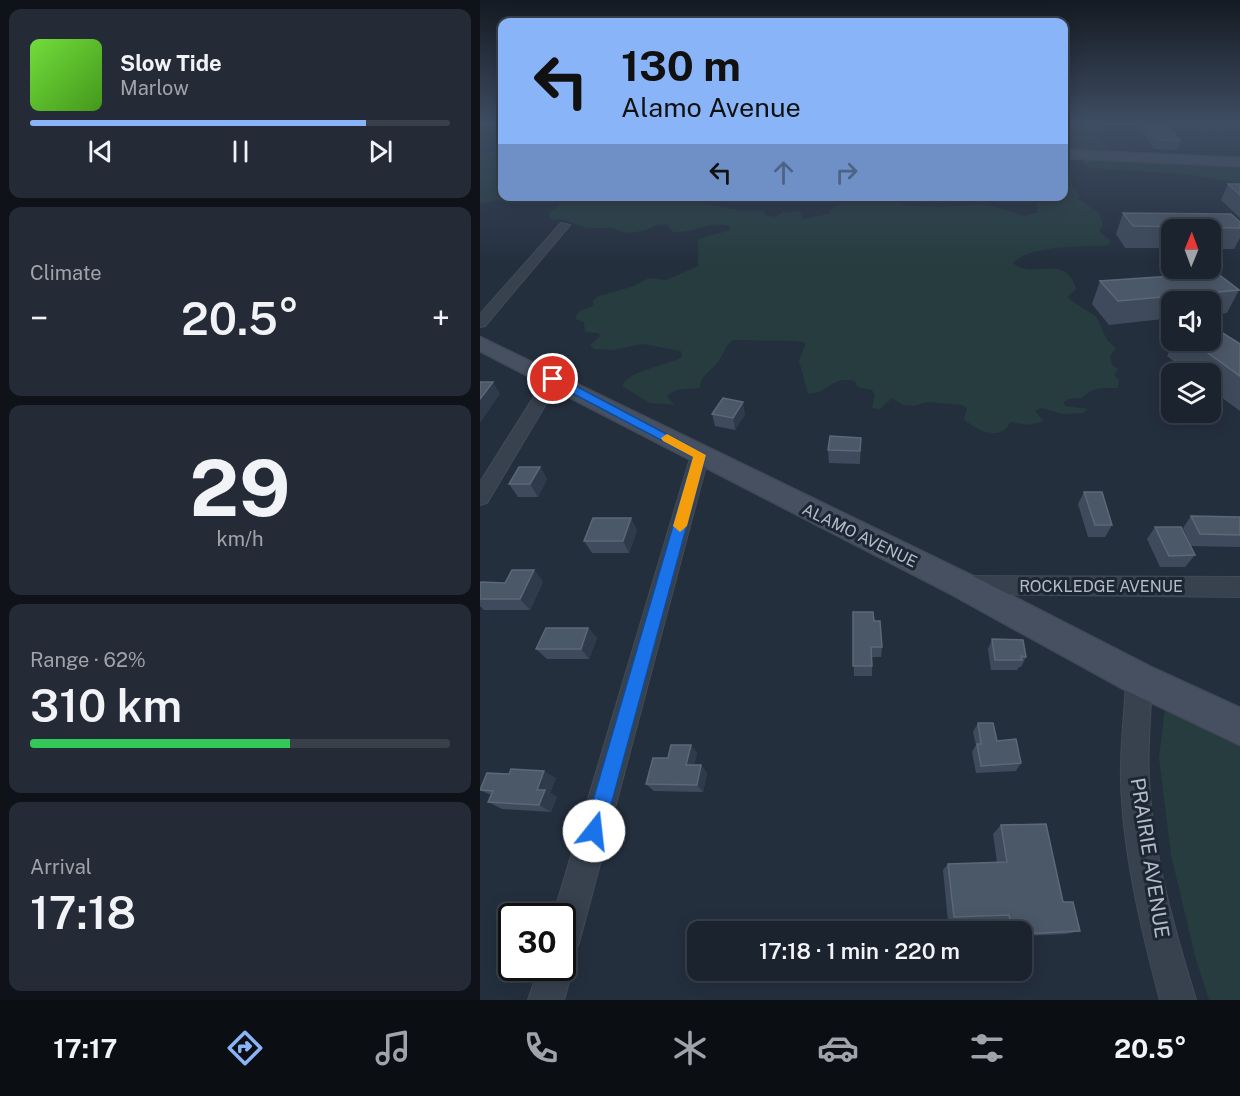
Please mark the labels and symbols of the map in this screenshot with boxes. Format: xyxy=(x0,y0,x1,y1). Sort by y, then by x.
north arrow xyxy=(1161,219,1221,279)
pin xyxy=(527,353,578,404)
street label: ALAMO AVENUE xyxy=(799,499,920,571)
street label: ROCKLEDGE AVENUE xyxy=(1019,577,1183,596)
street label: PRAIRIE AVENUE xyxy=(1125,776,1175,940)
position arrow xyxy=(562,799,626,863)
speed limit sign: 30 xyxy=(498,903,576,981)

